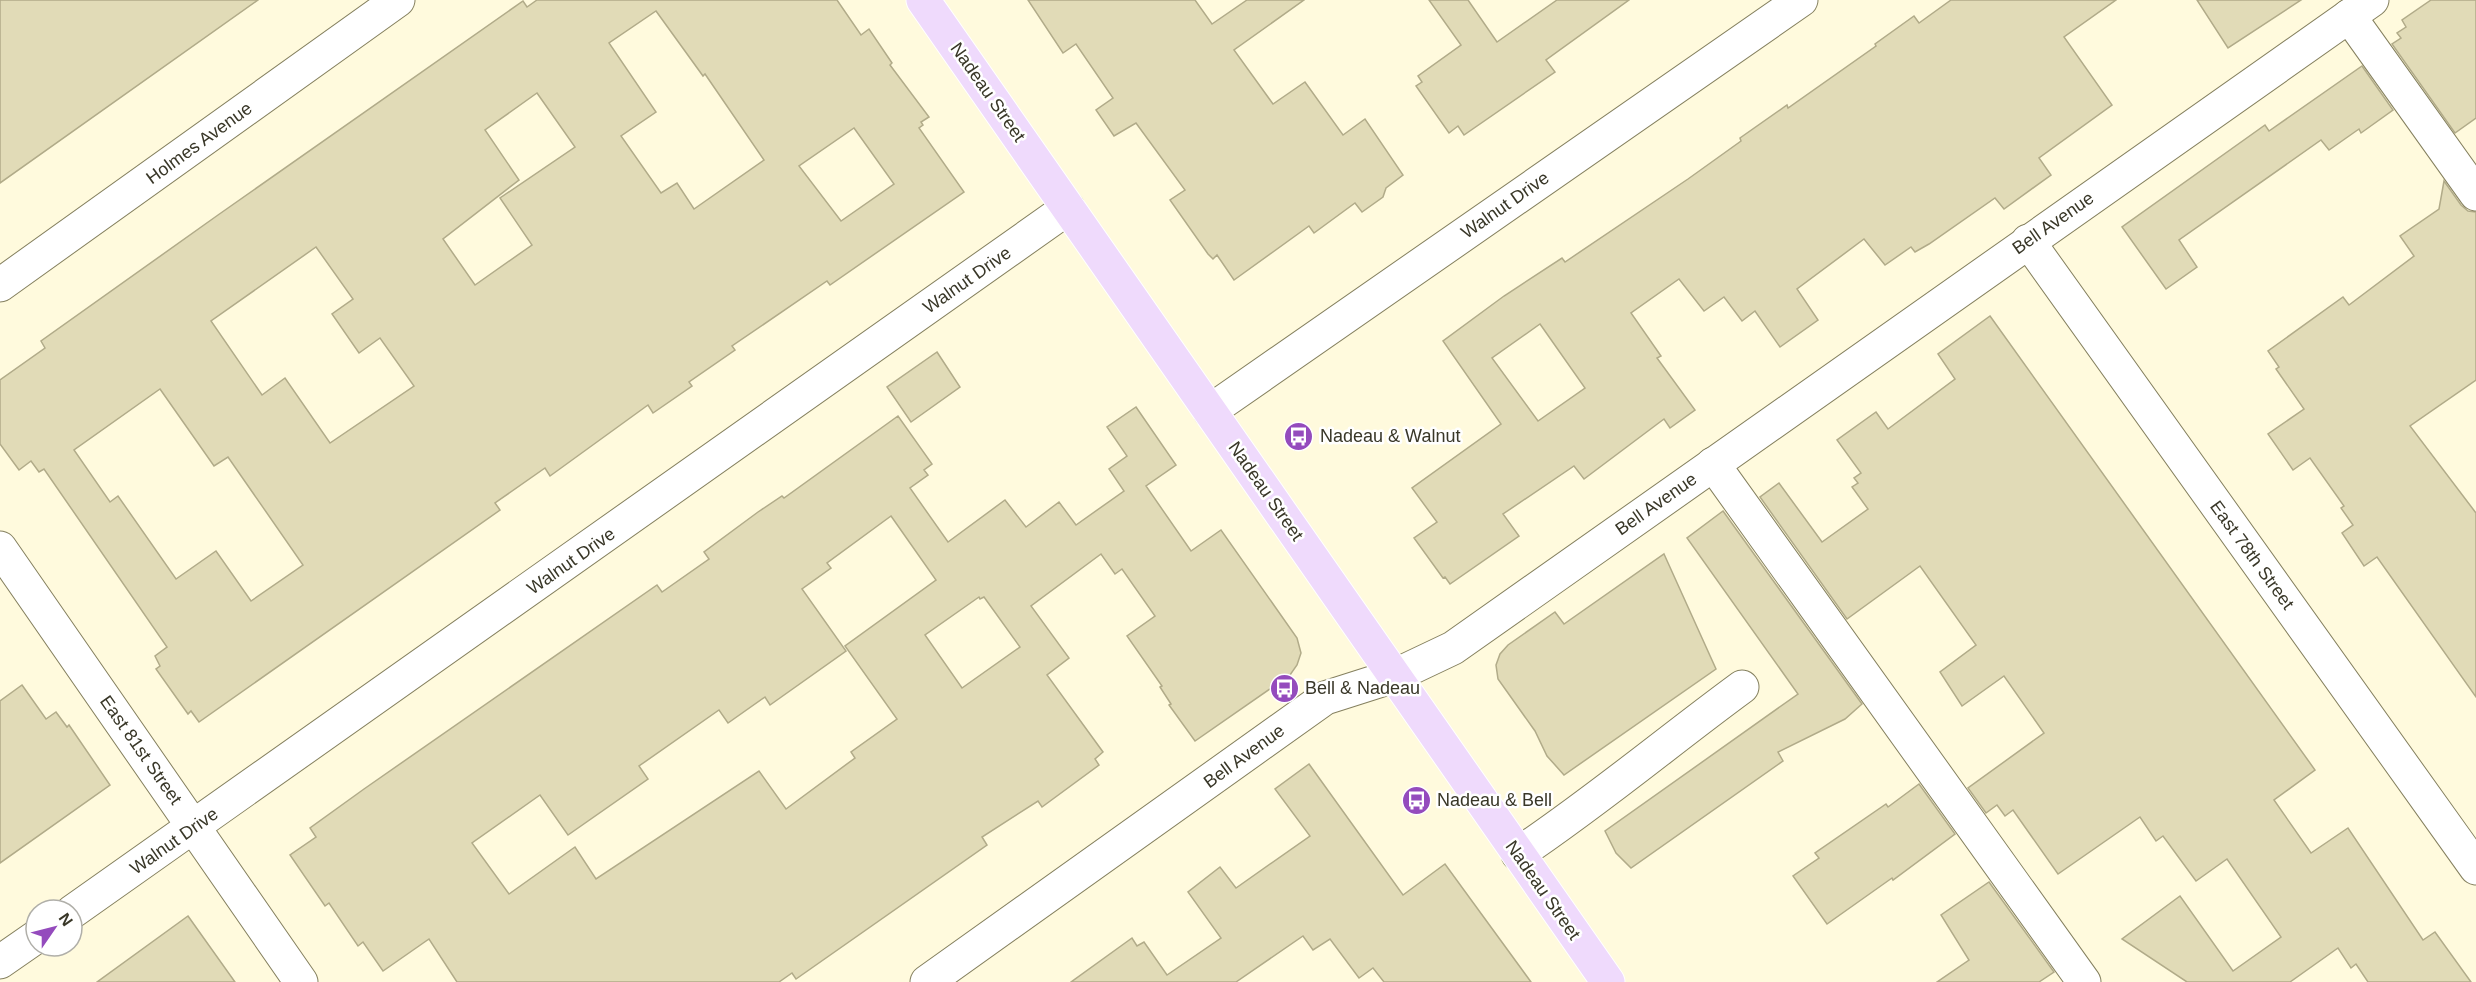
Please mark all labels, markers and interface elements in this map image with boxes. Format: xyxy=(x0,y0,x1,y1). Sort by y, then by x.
street label: Nadeau Street xyxy=(947,39,1029,145)
street label: Holmes Avenue xyxy=(142,98,256,188)
street label: Walnut Drive xyxy=(1457,167,1553,243)
street label: Bell Avenue xyxy=(2008,188,2098,258)
street label: Walnut Drive xyxy=(919,242,1015,318)
bus stop icon: Nadeau & Walnut xyxy=(1283,420,1315,452)
place label: Nadeau & Walnut xyxy=(1320,426,1460,446)
street label: Nadeau Street xyxy=(1225,438,1307,544)
street label: Bell Avenue xyxy=(1611,469,1701,539)
street label: East 78th Street xyxy=(2206,497,2298,613)
street label: Walnut Drive xyxy=(523,523,619,599)
bus stop icon: Bell & Nadeau xyxy=(1268,672,1300,704)
place label: Bell & Nadeau xyxy=(1305,678,1420,698)
street label: East 81st Street xyxy=(96,692,186,808)
street label: Bell Avenue xyxy=(1200,720,1288,792)
bus stop icon: Nadeau & Bell xyxy=(1400,784,1432,816)
place label: Nadeau & Bell xyxy=(1437,790,1552,810)
street label: Walnut Drive xyxy=(126,803,222,879)
street label: Nadeau Street xyxy=(1502,837,1584,943)
north arrow xyxy=(24,898,84,958)
text: N xyxy=(56,910,76,929)

